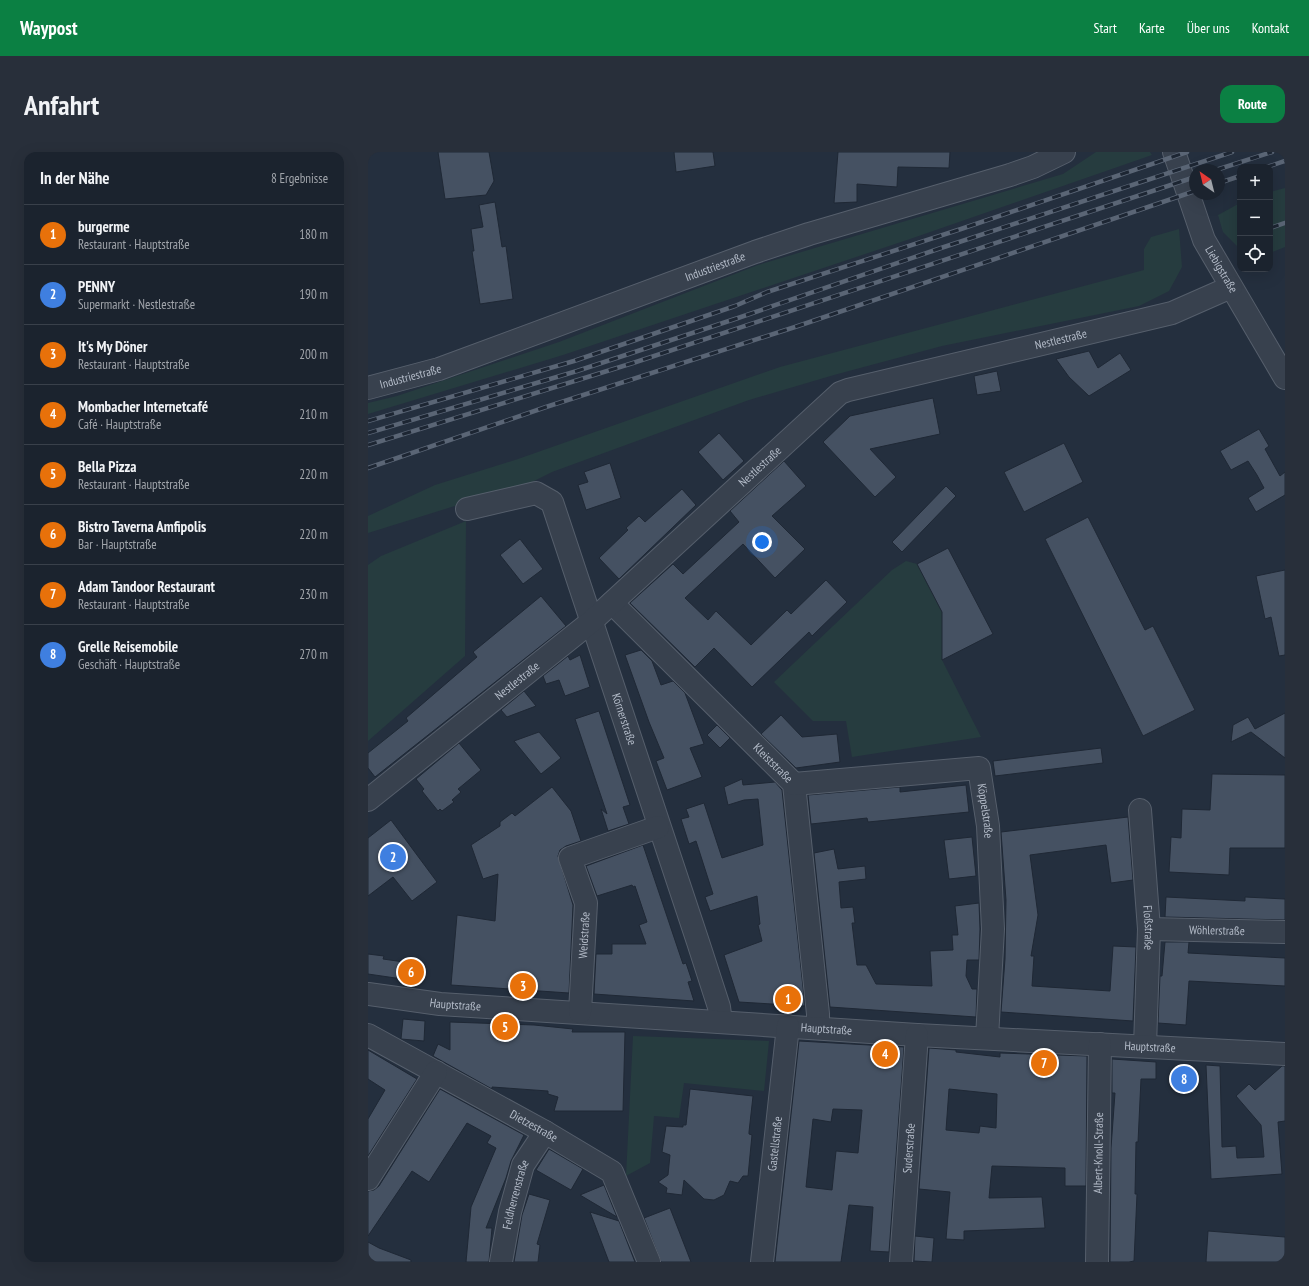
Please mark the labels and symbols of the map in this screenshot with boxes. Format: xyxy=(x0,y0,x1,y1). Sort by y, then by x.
north arrow xyxy=(1189,164,1225,200)
street label: Liebigstraße xyxy=(1202,243,1241,295)
street label: Industriestraße xyxy=(683,248,747,284)
street label: Nestlestraße xyxy=(1033,325,1088,352)
street label: Industriestraße xyxy=(378,361,443,392)
street label: Nestlestraße xyxy=(735,443,784,490)
your location xyxy=(752,532,772,552)
street label: Nestlestraße xyxy=(492,658,542,703)
street label: Körnerstraße xyxy=(609,691,640,747)
street label: Kleiststraße xyxy=(750,740,796,786)
street label: Köppelstraße xyxy=(974,782,997,839)
pin: 2 xyxy=(380,842,406,872)
street label: Floßstraße xyxy=(1140,905,1157,951)
street label: Weidstraße xyxy=(575,911,593,959)
street label: Wöhlerstraße xyxy=(1189,922,1245,938)
pin: 6 xyxy=(398,957,424,987)
pin: 3 xyxy=(510,971,536,1001)
pin: 1 xyxy=(775,984,801,1014)
street label: Hauptstraße xyxy=(429,995,481,1014)
pin: 5 xyxy=(492,1012,518,1042)
street label: Hauptstraße xyxy=(800,1019,853,1038)
street label: Hauptstraße xyxy=(1124,1038,1176,1055)
pin: 4 xyxy=(872,1039,898,1069)
pin: 7 xyxy=(1031,1048,1057,1078)
pin: 8 xyxy=(1171,1064,1197,1094)
street label: Dietzestraße xyxy=(507,1106,561,1145)
street label: Albert-Knoll-Straße xyxy=(1090,1112,1106,1194)
street label: Gastellstraße xyxy=(764,1116,785,1172)
street label: Suderstraße xyxy=(899,1123,918,1174)
street label: Feldherrenstraße xyxy=(499,1156,532,1230)

